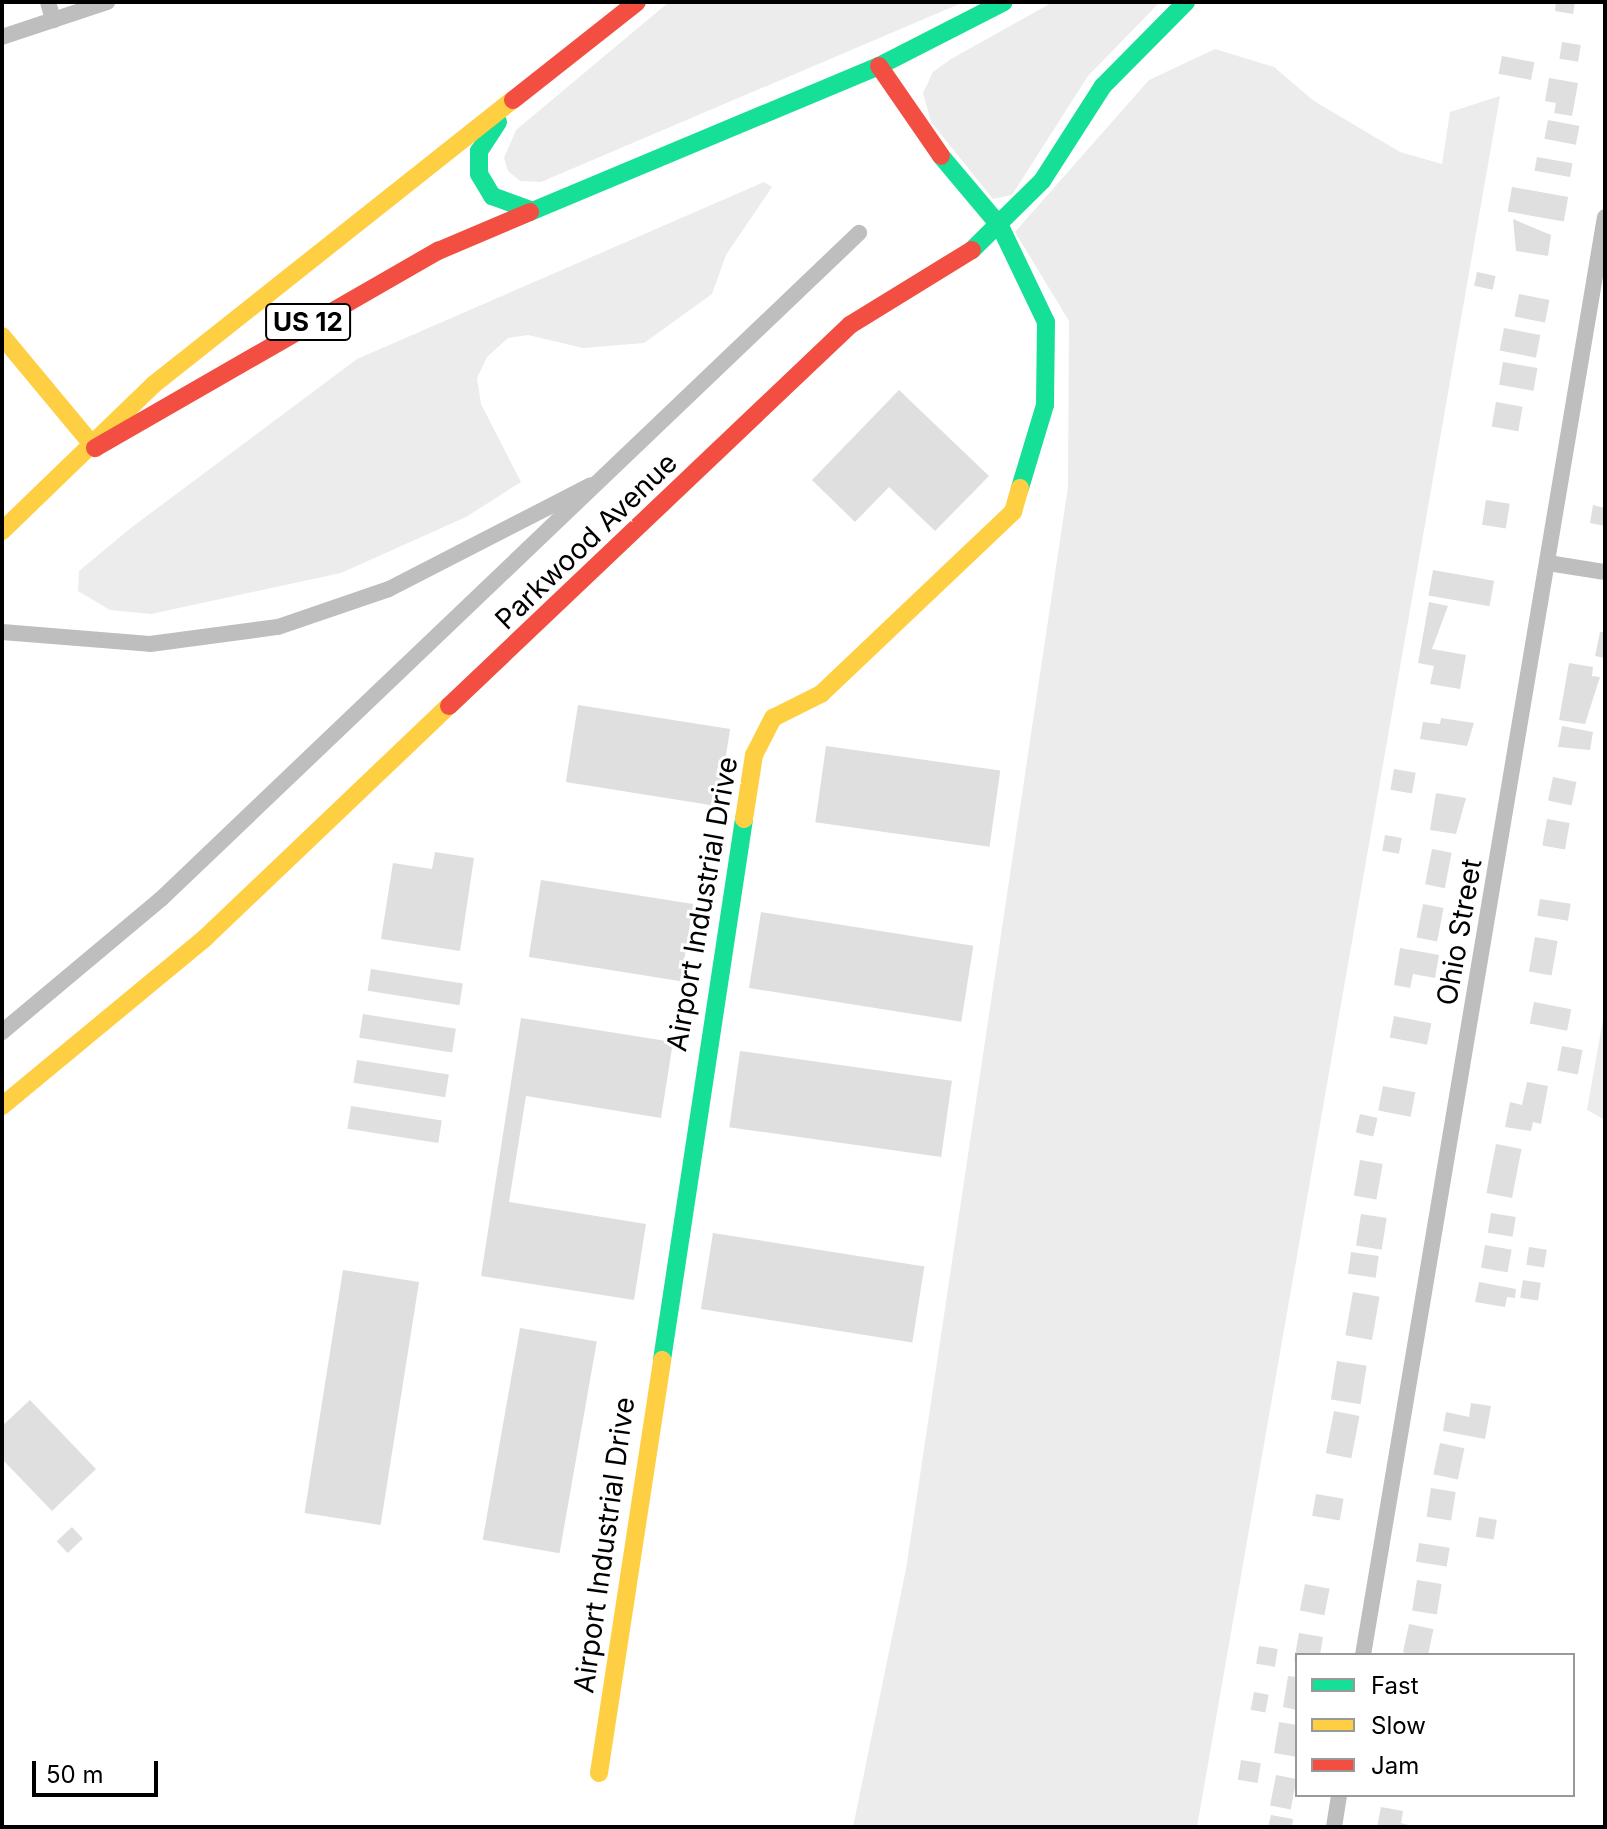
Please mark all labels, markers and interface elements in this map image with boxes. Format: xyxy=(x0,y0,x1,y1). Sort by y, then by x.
road number: US 12 xyxy=(264,300,352,344)
street label: Parkwood Avenue xyxy=(488,446,684,636)
street label: Airport Industrial Drive xyxy=(660,754,744,1054)
street label: Ohio Street xyxy=(1430,856,1488,1008)
street label: Airport Industrial Drive xyxy=(567,1395,641,1695)
legend xyxy=(1295,1653,1575,1797)
text: Fast xyxy=(1371,1671,1419,1700)
text: Slow xyxy=(1371,1711,1426,1740)
scale bar xyxy=(36,1745,162,1795)
text: Jam xyxy=(1371,1751,1419,1780)
text: 50 m xyxy=(46,1760,104,1789)

